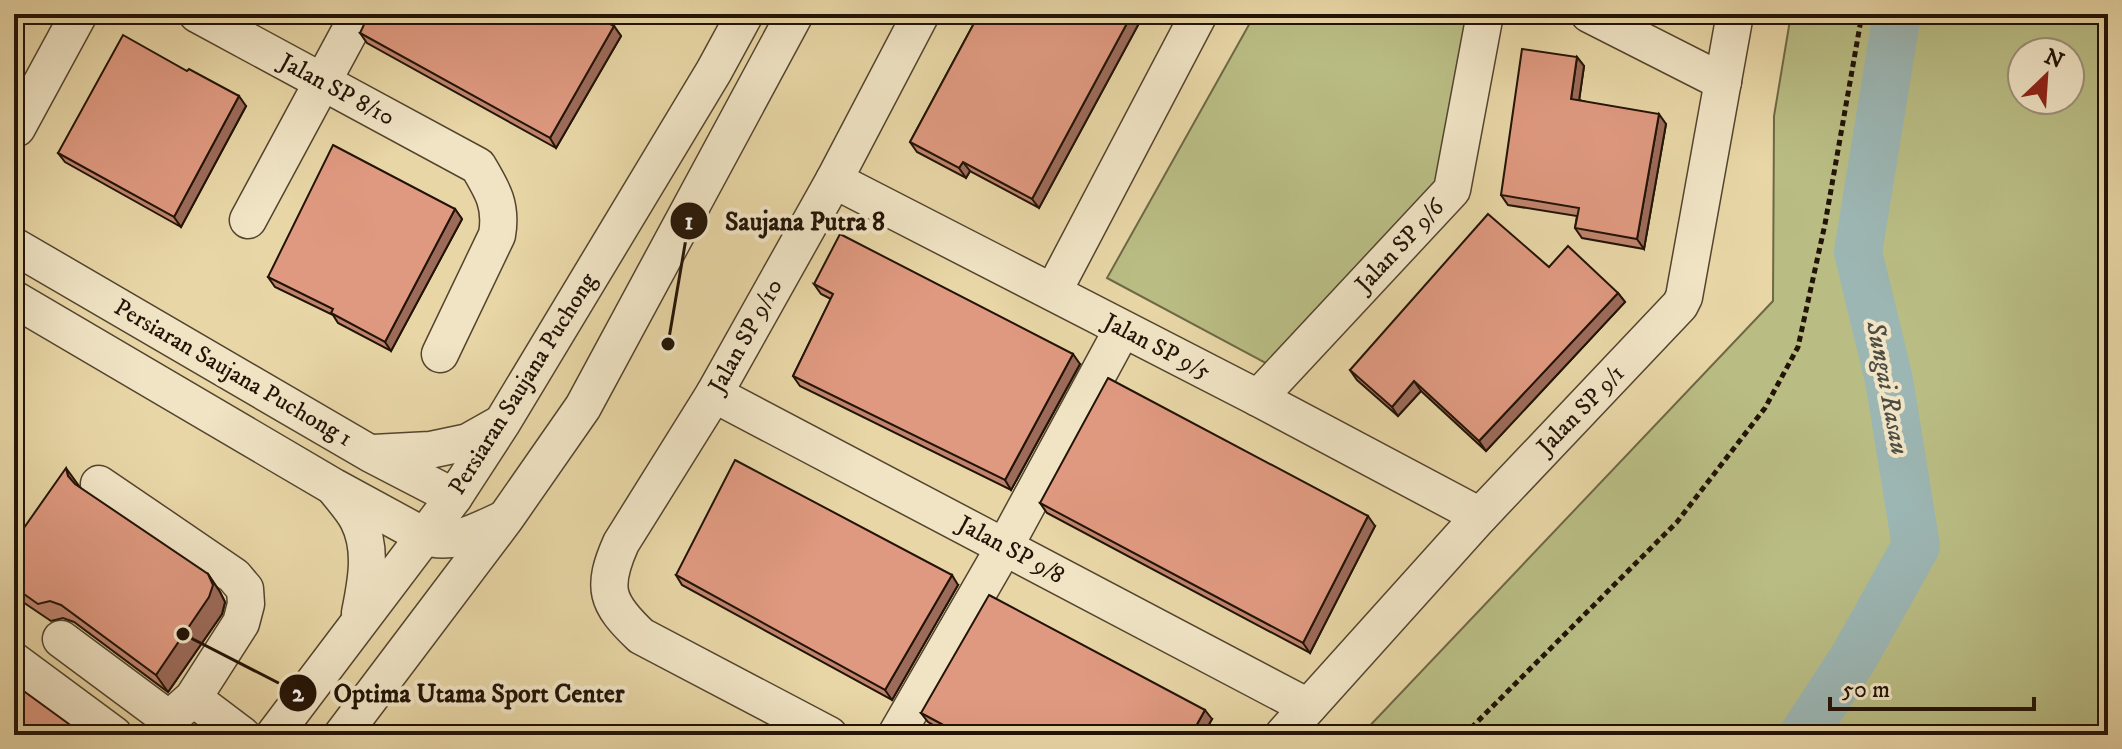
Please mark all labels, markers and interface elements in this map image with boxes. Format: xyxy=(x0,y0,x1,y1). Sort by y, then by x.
north arrow xyxy=(2006,36,2086,116)
text: N xyxy=(2040,43,2068,75)
street label: Jalan SP 8/10 xyxy=(272,46,400,133)
street label: Jalan SP 9/6 xyxy=(1348,192,1452,300)
callout: Saujana Putra 8 xyxy=(669,196,901,246)
text: Saujana Putra 8 xyxy=(725,206,885,239)
text: 1 xyxy=(685,207,694,237)
street label: Persiaran Saujana Puchong xyxy=(442,267,604,501)
street label: Jalan SP 9/10 xyxy=(701,274,790,400)
street label: Persiaran Saujana Puchong 1 xyxy=(109,292,357,454)
street label: Jalan SP 9/5 xyxy=(1097,306,1216,387)
water label: Sungai Rasau xyxy=(1858,317,1916,458)
street label: Jalan SP 9/1 xyxy=(1529,359,1631,463)
street label: Jalan SP 9/8 xyxy=(951,508,1069,591)
scale bar xyxy=(1830,661,2034,711)
callout: Optima Utama Sport Center xyxy=(278,668,641,718)
text: 50 m xyxy=(1842,675,1890,705)
text: Optima Utama Sport Center xyxy=(334,678,625,711)
text: 2 xyxy=(292,679,305,709)

